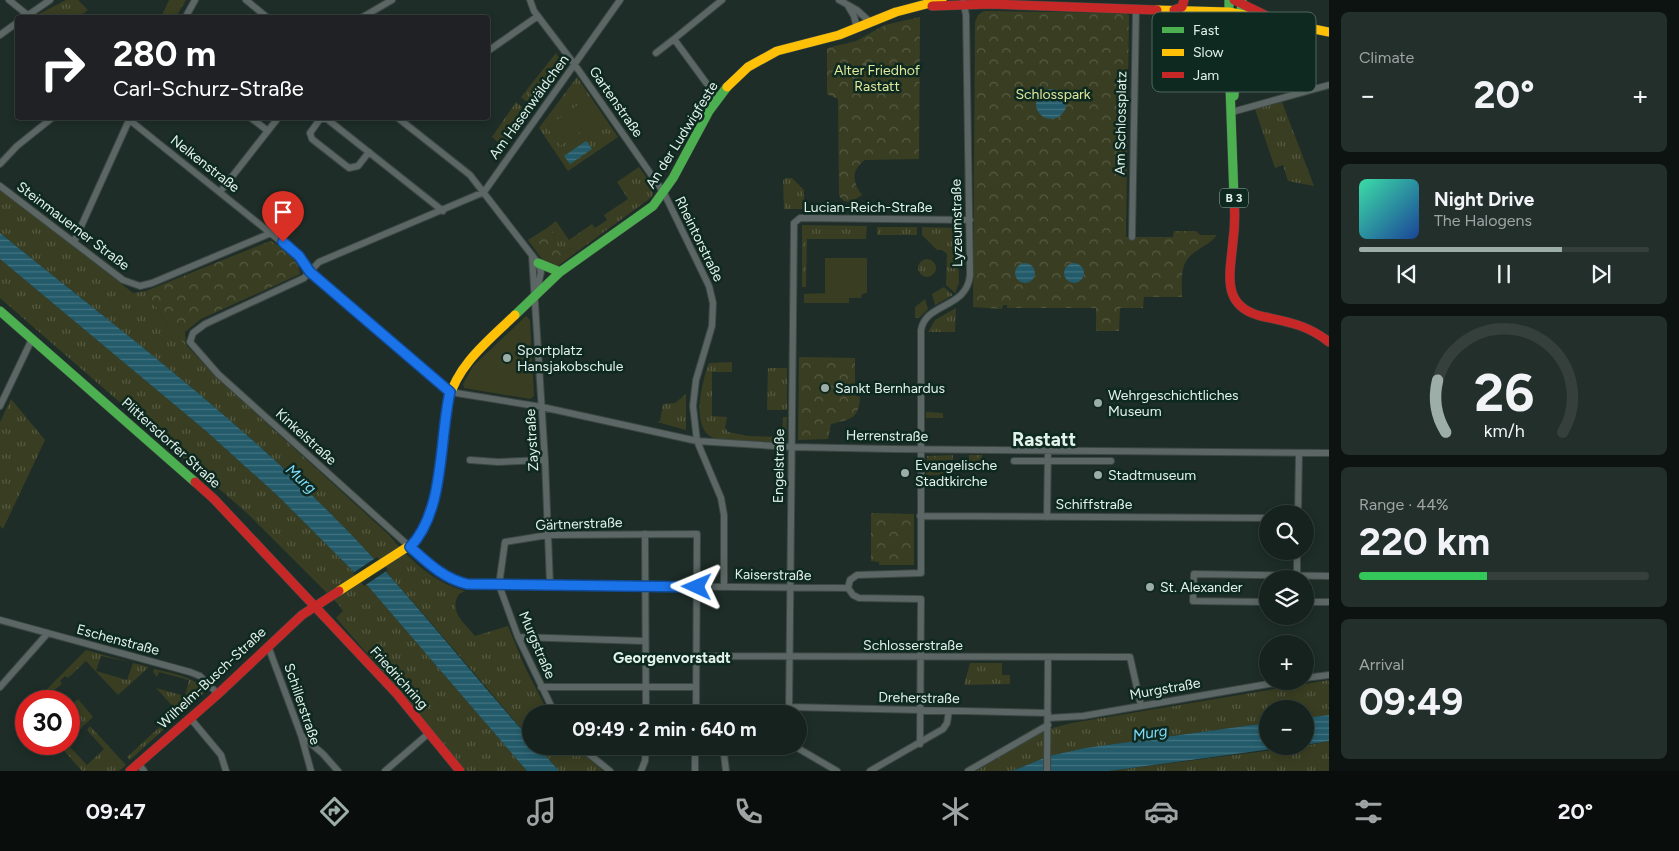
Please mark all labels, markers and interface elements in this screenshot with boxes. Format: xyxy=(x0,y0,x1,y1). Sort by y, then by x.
legend xyxy=(1152,12,1316,92)
text: Fast xyxy=(1193,22,1219,39)
text: 280 m xyxy=(113,33,216,75)
icon: right xyxy=(30,35,95,100)
text: Slow xyxy=(1193,44,1224,61)
text: Climate xyxy=(1359,48,1414,67)
street label: Am Hasenwäldchen xyxy=(486,51,573,162)
park label: Alter Friedhof Rastatt xyxy=(834,62,921,95)
street label: Gartenstraße xyxy=(585,63,647,141)
text: Jam xyxy=(1193,67,1219,84)
street label: Am Schlossplatz xyxy=(1112,71,1130,175)
text: 20° xyxy=(1474,72,1535,118)
text: Carl-Schurz-Straße xyxy=(113,75,304,102)
street label: An der Ludwigfeste xyxy=(642,78,722,192)
text: − xyxy=(1359,78,1376,112)
text: + xyxy=(1632,78,1649,112)
park label: Schlosspark xyxy=(1015,86,1091,103)
street label: Nelkenstraße xyxy=(167,132,243,196)
street label: Steinmauerner Straße xyxy=(13,178,133,274)
street label: Lyzeumstraße xyxy=(948,178,966,267)
road number: B 3 xyxy=(1220,188,1248,208)
text: Night Drive xyxy=(1434,188,1534,211)
pin xyxy=(262,191,304,242)
street label: Rheintorstraße xyxy=(671,194,727,285)
icon: arrive xyxy=(269,198,297,226)
street label: Lucian-Reich-Straße xyxy=(804,199,933,216)
text: The Halogens xyxy=(1434,211,1532,230)
icon: previous xyxy=(1393,260,1421,288)
icon: pause xyxy=(1490,260,1518,288)
icon: next xyxy=(1587,260,1615,288)
place label: Sportplatz Hansjakobschule xyxy=(517,342,624,375)
marker: Sportplatz Hansjakobschule xyxy=(501,352,513,364)
text: 26 xyxy=(1474,362,1534,424)
place label: Sankt Bernhardus xyxy=(835,380,945,397)
marker: Sankt Bernhardus xyxy=(819,382,831,394)
place label: Wehrgeschichtliches Museum xyxy=(1108,387,1239,420)
street label: Plittersdorfer Straße xyxy=(118,394,224,492)
marker: Wehrgeschichtliches Museum xyxy=(1092,397,1104,409)
street label: Kinkelstraße xyxy=(272,405,340,469)
street label: Zaystraße xyxy=(522,408,542,472)
text: km/h xyxy=(1484,420,1524,441)
street label: Herrenstraße xyxy=(846,427,929,445)
street label: Engelstraße xyxy=(770,428,788,503)
district label: Rastatt xyxy=(1012,428,1076,451)
place label: Evangelische Stadtkirche xyxy=(915,457,997,490)
water label: Murg xyxy=(282,461,320,498)
marker: Evangelische Stadtkirche xyxy=(899,467,911,479)
place label: Stadtmuseum xyxy=(1108,467,1196,484)
marker: Stadtmuseum xyxy=(1092,469,1104,481)
text: Range · 44% xyxy=(1359,495,1449,514)
street label: Schiffstraße xyxy=(1056,496,1133,513)
map controls xyxy=(1259,505,1314,755)
button: search xyxy=(1259,505,1314,560)
street label: Gärtnerstraße xyxy=(535,514,623,534)
text: 220 km xyxy=(1359,519,1490,565)
position arrow xyxy=(670,560,722,612)
street label: Kaiserstraße xyxy=(734,566,812,584)
button: layers xyxy=(1259,570,1314,625)
place label: St. Alexander xyxy=(1160,579,1243,596)
marker: St. Alexander xyxy=(1144,581,1156,593)
street label: Murgstraße xyxy=(515,609,559,682)
street label: Eschenstraße xyxy=(75,621,162,659)
street label: Wilhelm-Busch-Straße xyxy=(154,623,270,732)
button: + xyxy=(1259,635,1314,690)
street label: Schlosserstraße xyxy=(863,637,963,654)
street label: Friedrichring xyxy=(366,643,432,713)
district label: Georgenvorstadt xyxy=(613,649,731,667)
text: Arrival xyxy=(1359,655,1404,674)
street label: Schillerstraße xyxy=(280,661,324,747)
street label: Murgstraße xyxy=(1128,674,1202,704)
text: 09:49 xyxy=(1359,679,1463,725)
street label: Dreherstraße xyxy=(878,689,960,707)
speed limit sign: 30 xyxy=(15,690,80,755)
button: − xyxy=(1259,700,1314,755)
text: 09:49 · 2 min · 640 m xyxy=(572,718,757,741)
water label: Murg xyxy=(1131,722,1169,744)
icon: directions xyxy=(317,794,352,829)
icon: music xyxy=(524,794,559,829)
icon: phone xyxy=(731,794,766,829)
icon: climate xyxy=(938,794,973,829)
icon: car xyxy=(1144,794,1179,829)
icon: filters xyxy=(1351,794,1386,829)
text: 09:47 xyxy=(86,798,146,825)
text: 20° xyxy=(1558,798,1593,825)

